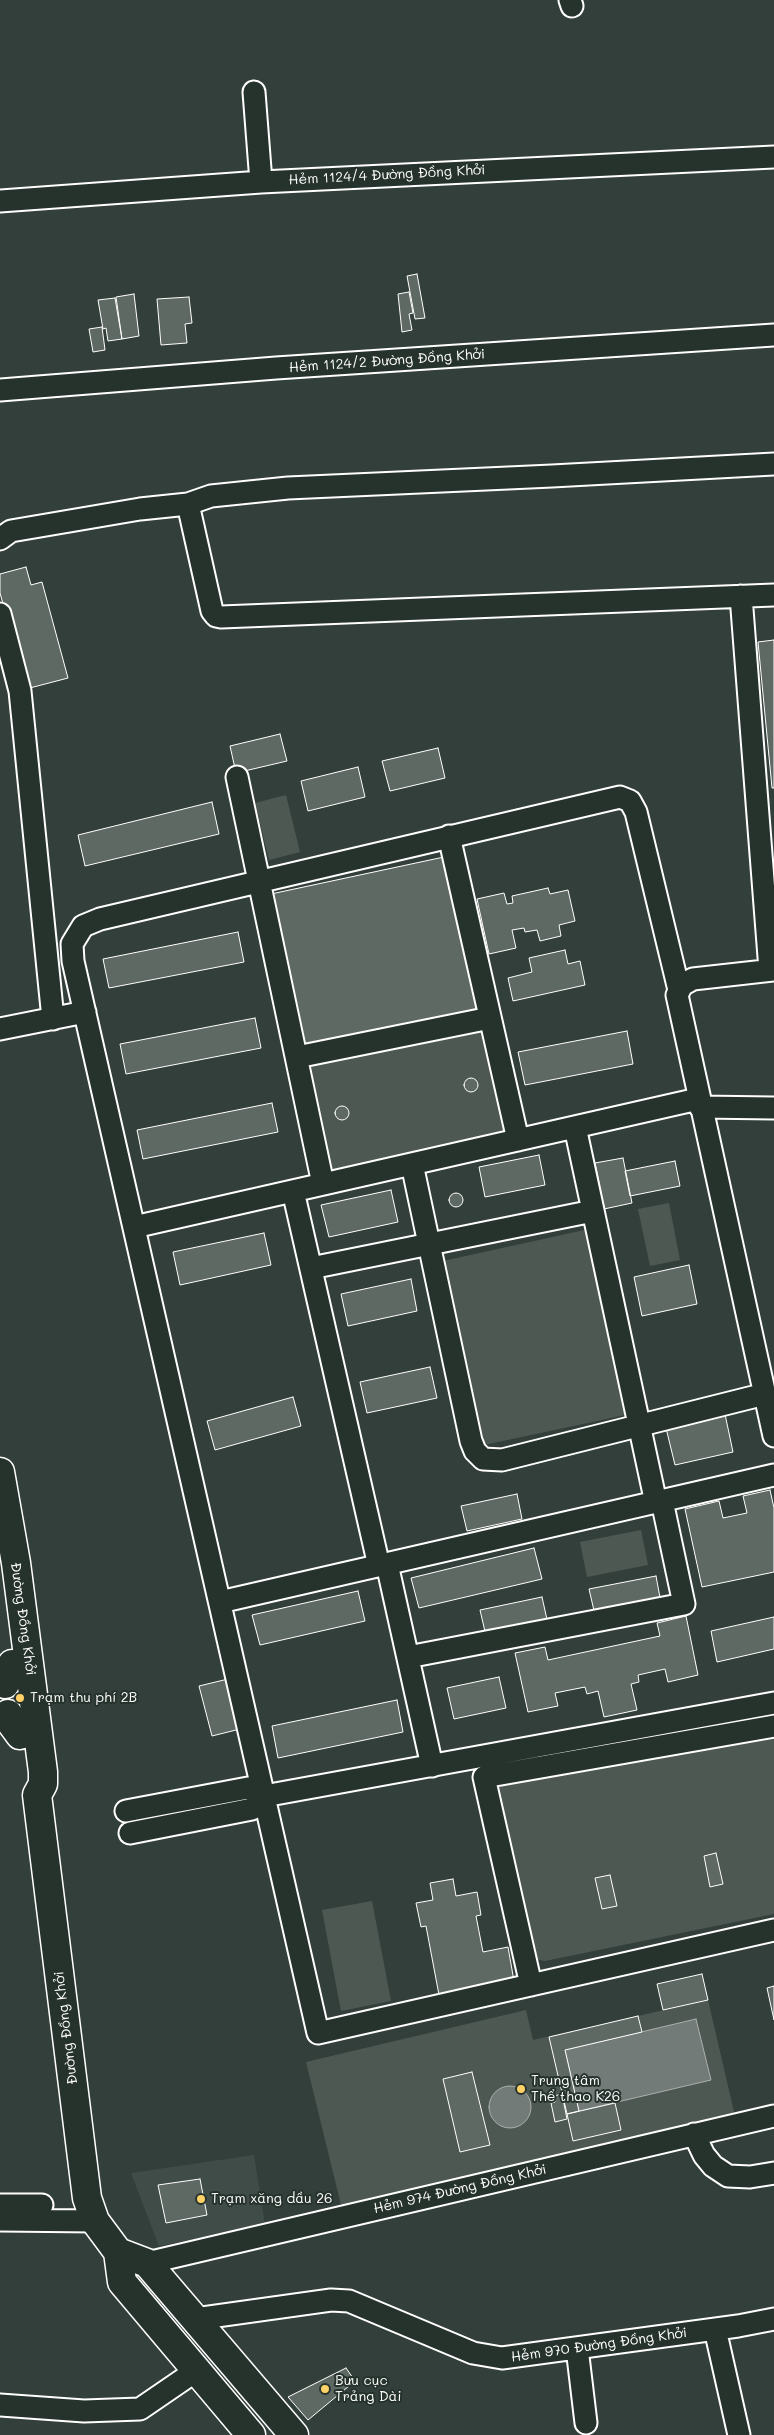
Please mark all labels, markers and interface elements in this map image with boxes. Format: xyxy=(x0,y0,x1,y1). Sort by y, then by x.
street label: Hẻm 1124/4 Đường Đồng Khởi xyxy=(288,161,486,189)
street label: Hẻm 1124/2 Đường Đồng Khởi xyxy=(288,346,486,376)
street label: Đường Đồng Khởi xyxy=(7,1561,39,1677)
place label: Trạm thu phí 2B xyxy=(30,1690,137,1706)
marker: Trạm thu phí 2B xyxy=(14,1692,26,1704)
street label: Đường Đồng Khởi xyxy=(51,1970,81,2086)
place label: Trung tâm Thể thao K26 xyxy=(531,2073,620,2106)
marker: Trung tâm Thể thao K26 xyxy=(515,2083,527,2095)
street label: Hẻm 974 Đường Đồng Khởi xyxy=(372,2161,548,2217)
place label: Trạm xăng dầu 26 xyxy=(211,2191,332,2207)
marker: Trạm xăng dầu 26 xyxy=(195,2193,207,2205)
street label: Hẻm 970 Đường Đồng Khởi xyxy=(510,2324,688,2366)
place label: Bưu cục Trảng Dài xyxy=(335,2373,402,2406)
marker: Bưu cục Trảng Dài xyxy=(319,2383,331,2395)

